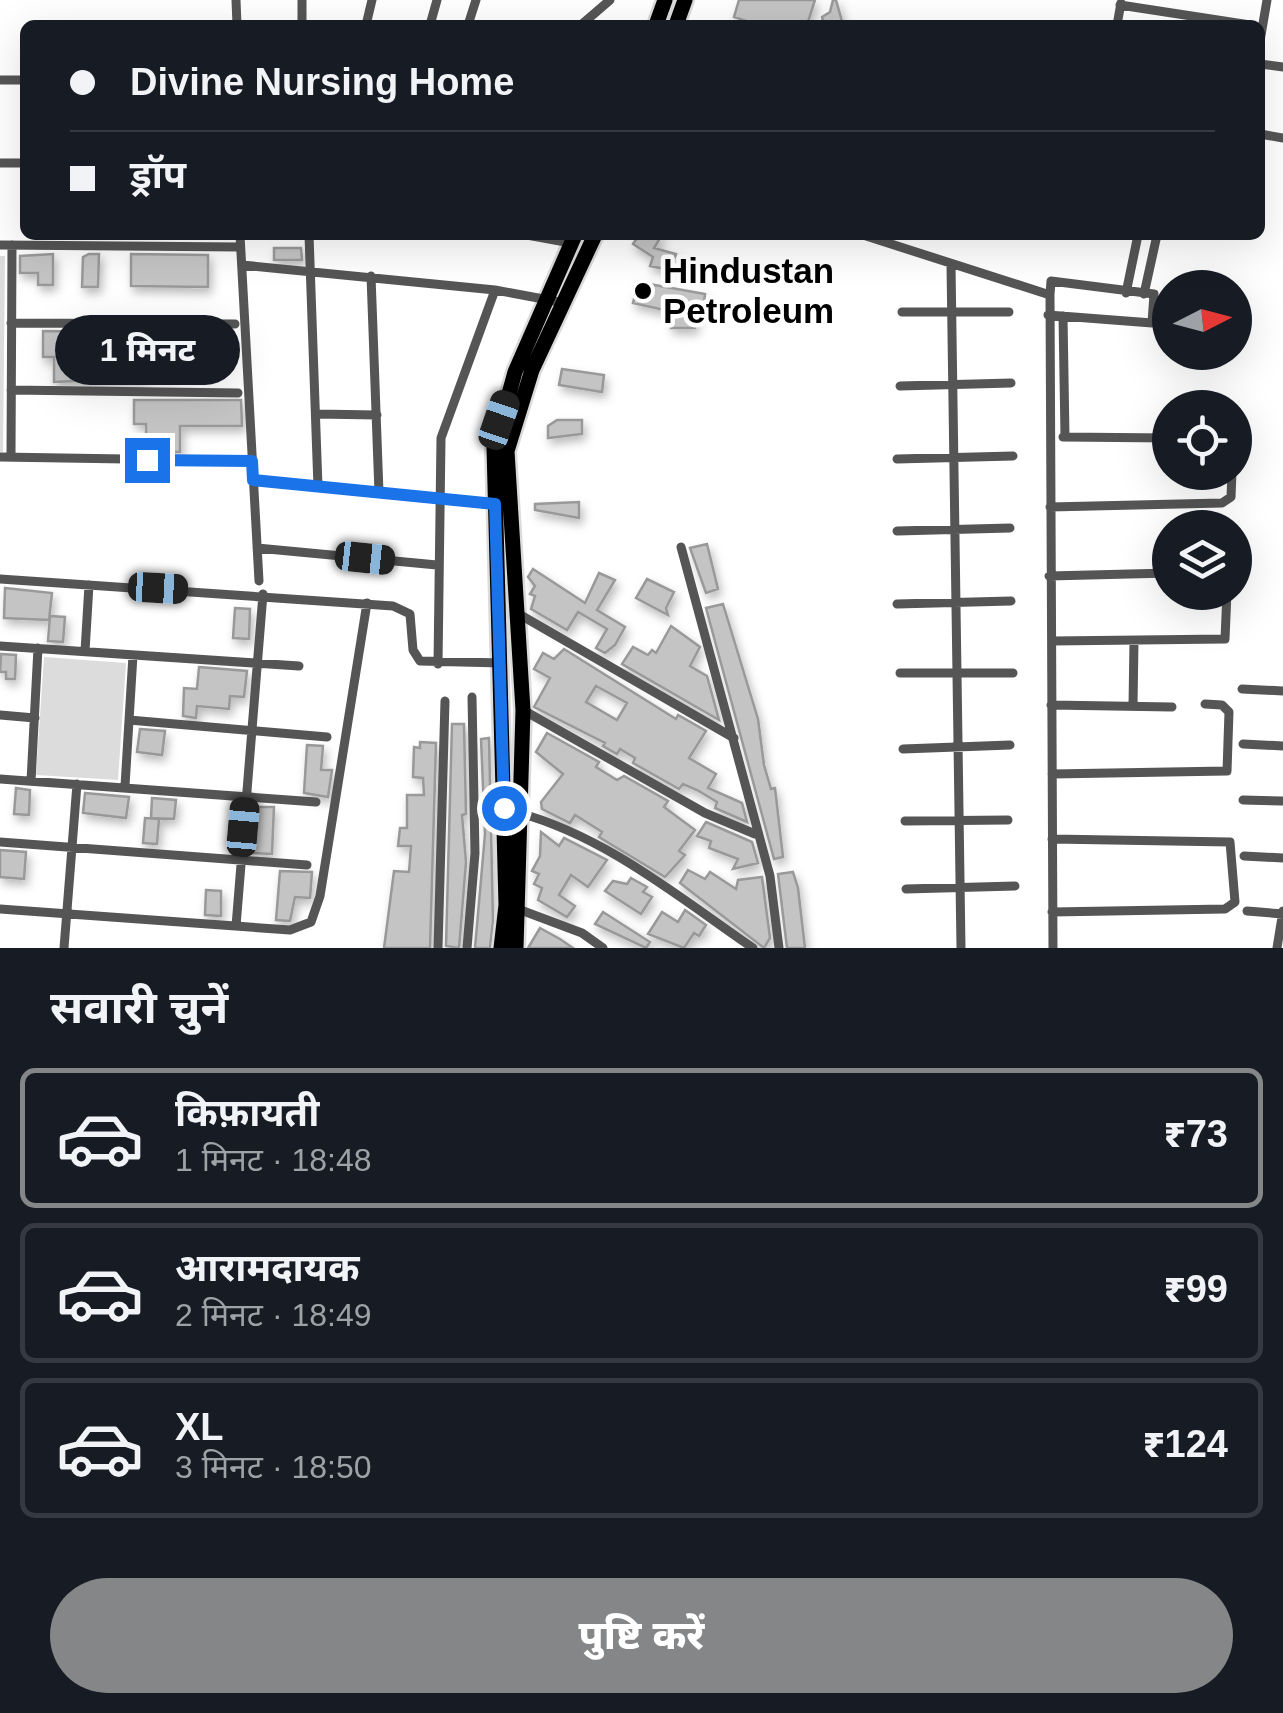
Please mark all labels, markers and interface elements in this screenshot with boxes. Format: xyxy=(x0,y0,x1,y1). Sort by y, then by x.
text: Divine Nursing Home xyxy=(130,61,514,103)
text: ड्रॉप xyxy=(130,154,186,196)
place label: Hindustan Petroleum xyxy=(663,251,834,330)
north arrow xyxy=(1152,270,1252,370)
map controls xyxy=(1152,270,1252,610)
marker: Hindustan Petroleum xyxy=(632,280,654,302)
callout: 1 मिनट xyxy=(54,315,240,385)
text: 1 मिनट xyxy=(100,332,195,368)
car xyxy=(475,387,523,453)
button: locate xyxy=(1152,390,1252,490)
route end xyxy=(125,438,170,483)
button: layers xyxy=(1152,510,1252,610)
car xyxy=(334,540,396,576)
car xyxy=(127,571,189,605)
route start xyxy=(482,786,527,831)
car xyxy=(225,796,261,858)
text: सवारी चुनें xyxy=(50,982,228,1033)
text: किफ़ायती xyxy=(175,1092,319,1134)
icon: car xyxy=(55,1093,145,1183)
text: ₹73 xyxy=(1164,1113,1228,1155)
text: 1 मिनट · 18:48 xyxy=(175,1142,372,1178)
text: आरामदायक xyxy=(175,1247,359,1289)
icon: car xyxy=(55,1248,145,1338)
text: ₹99 xyxy=(1164,1268,1228,1310)
text: 2 मिनट · 18:49 xyxy=(175,1297,372,1333)
icon: car xyxy=(55,1403,145,1493)
text: XL xyxy=(175,1406,224,1448)
text: ₹124 xyxy=(1143,1423,1228,1465)
text: 3 मिनट · 18:50 xyxy=(175,1449,372,1485)
button: पुष्टि करें xyxy=(50,1578,1233,1693)

